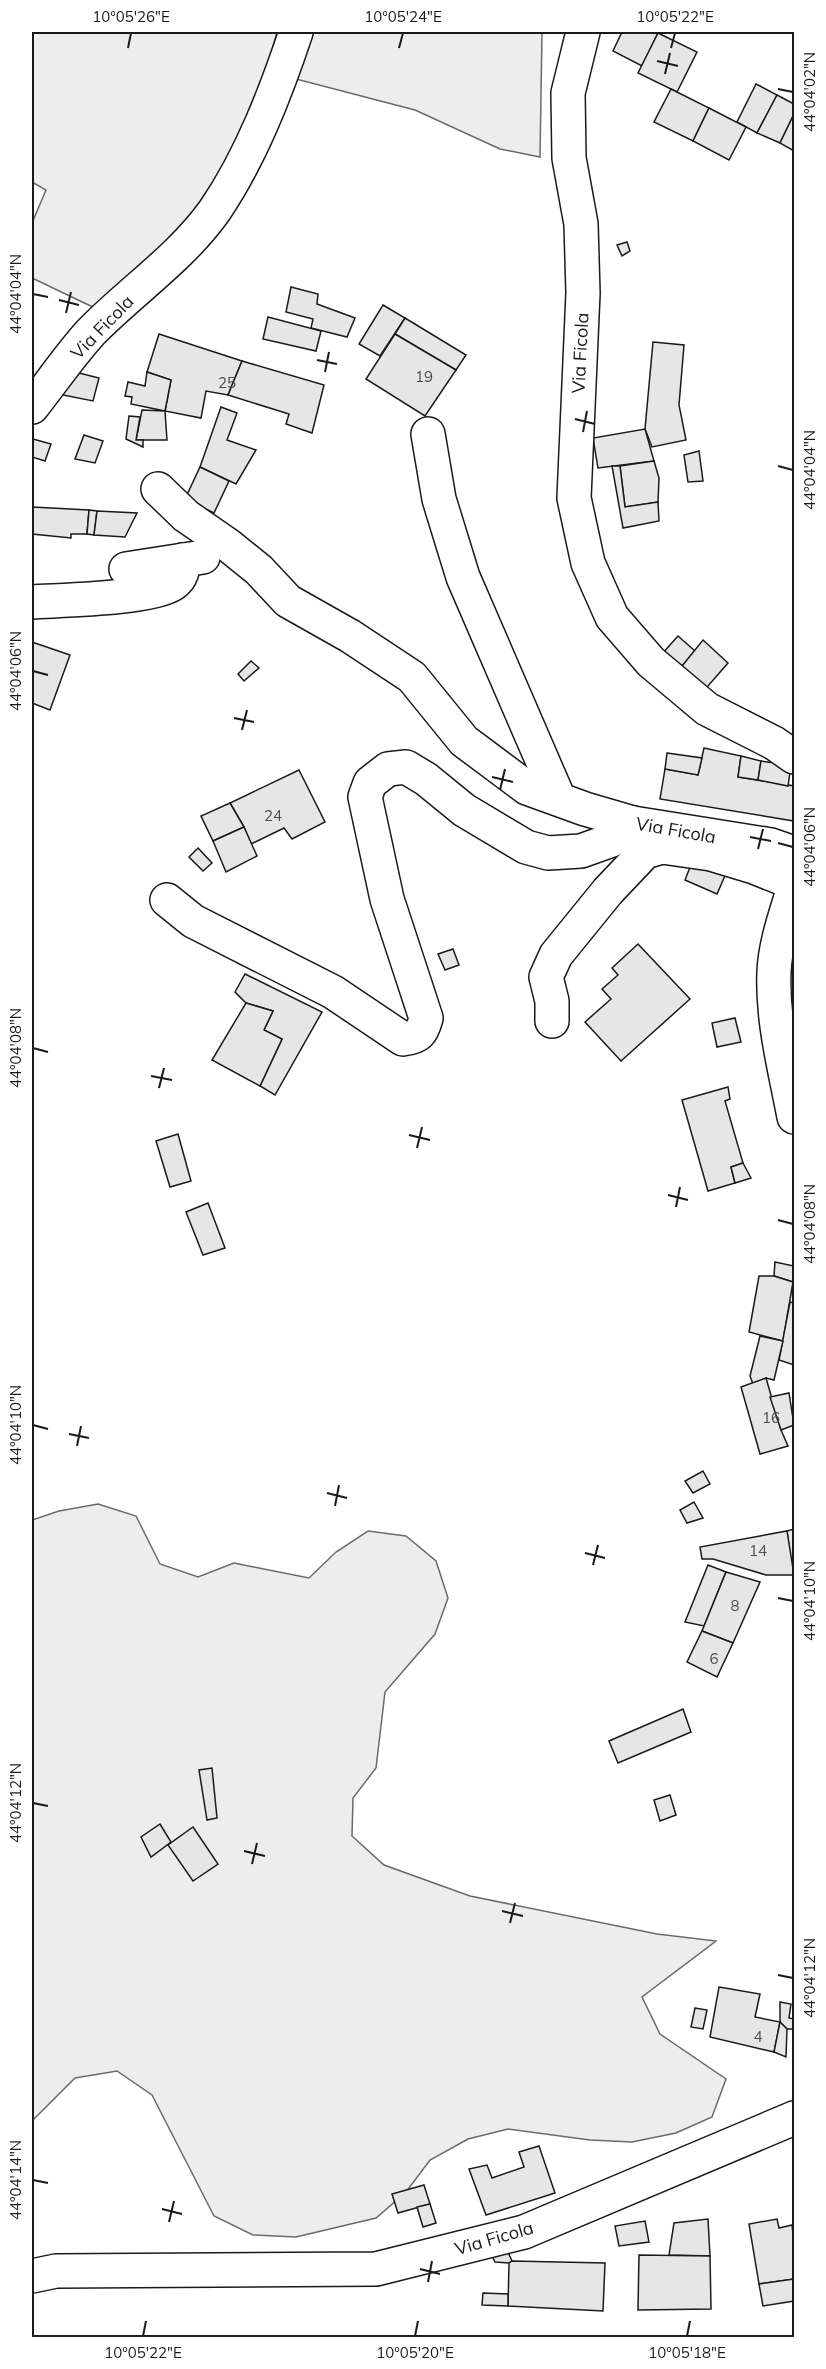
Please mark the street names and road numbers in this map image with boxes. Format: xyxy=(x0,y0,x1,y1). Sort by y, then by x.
street label: Via Ficola xyxy=(66,290,138,364)
street label: Via Ficola xyxy=(566,312,594,394)
street label: Via Ficola xyxy=(634,812,718,848)
street label: Via Ficola xyxy=(452,2216,536,2260)

